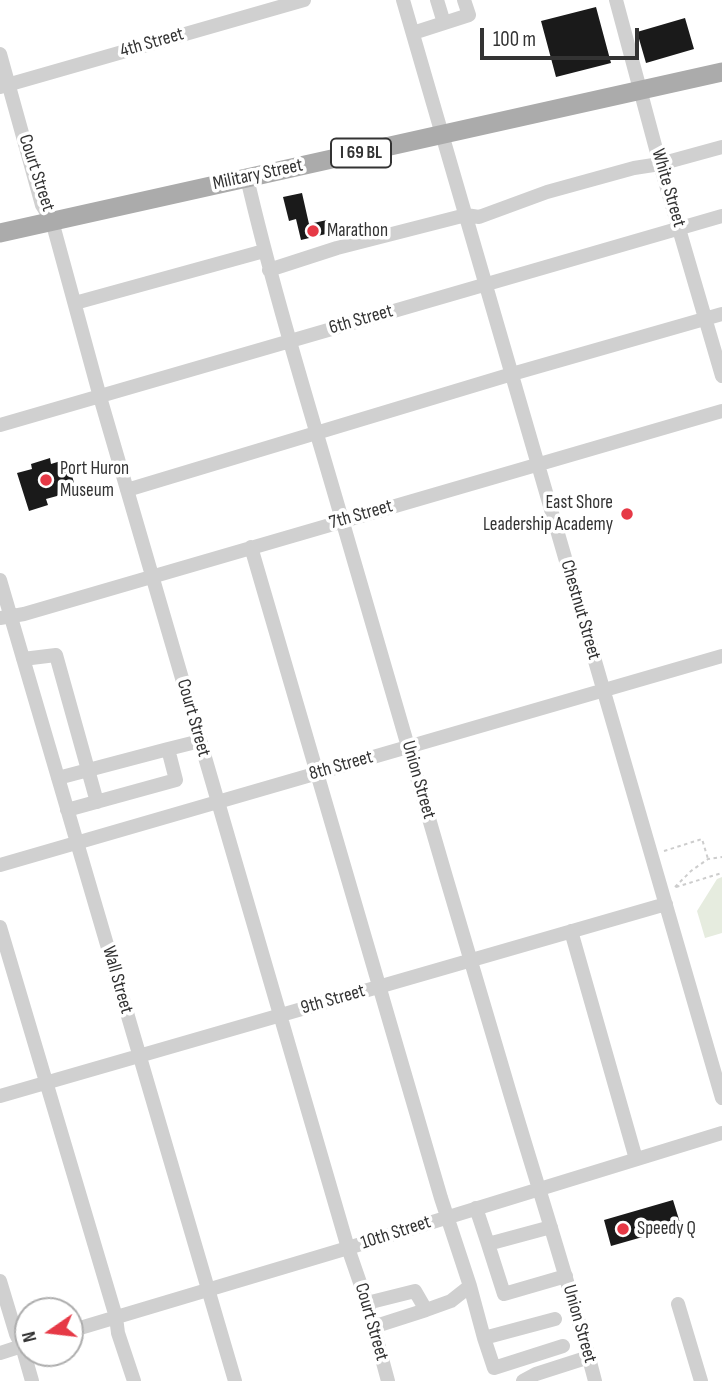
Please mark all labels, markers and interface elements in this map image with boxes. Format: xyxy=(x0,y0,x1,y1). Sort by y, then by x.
scale bar xyxy=(484,14,643,58)
street label: 4th Street xyxy=(118,23,186,63)
text: 100 m xyxy=(493,27,536,52)
street label: Court Street xyxy=(13,132,59,214)
road number: I 69 BL xyxy=(331,138,391,168)
street label: White Street xyxy=(646,146,690,230)
street label: Military Street xyxy=(211,154,305,196)
place label: Marathon xyxy=(327,220,388,242)
marker: Marathon xyxy=(305,223,321,239)
street label: 6th Street xyxy=(326,300,396,340)
place label: Port Huron Museum xyxy=(60,458,129,502)
marker: Port Huron Museum xyxy=(38,472,54,488)
place label: East Shore Leadership Academy xyxy=(483,492,613,536)
street label: 7th Street xyxy=(327,495,395,535)
marker: East Shore Leadership Academy xyxy=(619,506,635,522)
street label: Chestnut Street xyxy=(555,558,605,662)
street label: Court Street xyxy=(171,677,215,759)
street label: Union Street xyxy=(396,738,440,822)
street label: 8th Street xyxy=(306,746,376,786)
street label: Wall Street xyxy=(96,944,138,1016)
street label: 9th Street xyxy=(298,980,368,1020)
street label: 10th Street xyxy=(358,1211,434,1255)
place label: Speedy Q xyxy=(637,1218,696,1240)
marker: Speedy Q xyxy=(615,1221,631,1237)
street label: Court Street xyxy=(349,1281,393,1363)
street label: Union Street xyxy=(557,1282,601,1366)
north arrow xyxy=(14,1297,84,1367)
text: N xyxy=(18,1329,42,1344)

